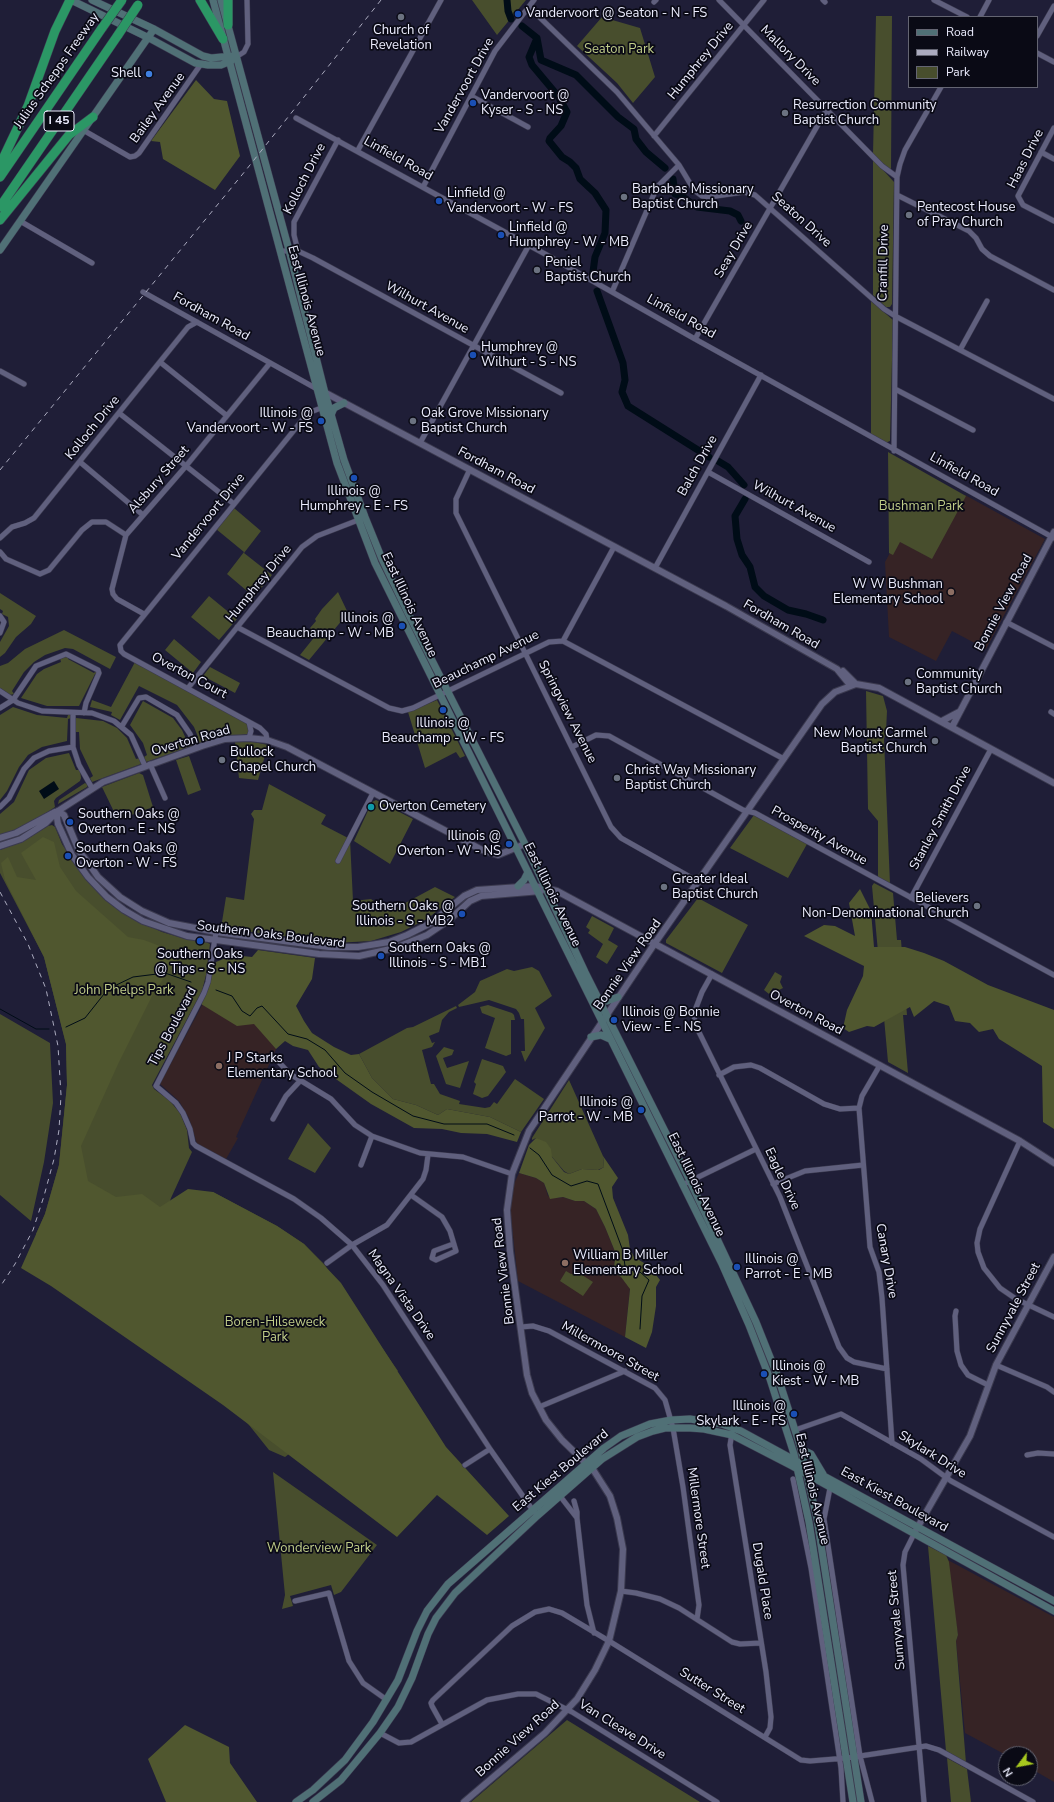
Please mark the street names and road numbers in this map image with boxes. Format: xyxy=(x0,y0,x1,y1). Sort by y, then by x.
street label: Julius Schepps Freeway xyxy=(11,10,103,132)
street label: Humphrey Drive xyxy=(665,19,737,103)
street label: Mallory Drive xyxy=(757,23,823,89)
street label: Vandervoort Drive xyxy=(432,36,498,136)
street label: Bailey Avenue xyxy=(127,70,189,146)
road number: I 45 xyxy=(44,111,74,131)
street label: Haas Drive xyxy=(1005,127,1047,191)
street label: Linfield Road xyxy=(361,134,435,184)
street label: Kolloch Drive xyxy=(280,141,330,217)
street label: Seaton Drive xyxy=(768,189,834,251)
street label: Seay Drive xyxy=(712,219,756,281)
street label: Cranfill Drive xyxy=(876,224,892,302)
street label: East Illinois Avenue xyxy=(284,244,328,358)
street label: Wilhurt Avenue xyxy=(383,279,471,337)
street label: Fordham Road xyxy=(170,290,252,344)
street label: Linfield Road xyxy=(644,292,718,342)
street label: Kolloch Drive xyxy=(63,393,123,463)
street label: Balch Drive xyxy=(675,433,721,499)
street label: Alsbury Street xyxy=(125,443,193,517)
street label: Fordham Road xyxy=(455,444,537,498)
street label: Linfield Road xyxy=(927,450,1001,500)
street label: Vandervoort Drive xyxy=(169,471,249,563)
street label: Wilhurt Avenue xyxy=(750,478,838,536)
street label: Humphrey Drive xyxy=(223,542,295,626)
street label: East Illinois Avenue xyxy=(378,550,440,660)
street label: Bonnie View Road xyxy=(972,552,1036,654)
street label: Fordham Road xyxy=(740,597,822,653)
street label: Beauchamp Avenue xyxy=(430,627,542,693)
street label: Overton Court xyxy=(149,650,229,702)
street label: Springview Avenue xyxy=(534,658,600,766)
street label: Overton Road xyxy=(150,722,232,760)
street label: Stanley Smith Drive xyxy=(907,763,975,873)
street label: Prosperity Avenue xyxy=(768,803,870,869)
street label: East Illinois Avenue xyxy=(520,840,584,950)
street label: Bonnie View Road xyxy=(591,917,665,1013)
street label: Southern Oaks Boulevard xyxy=(196,918,346,952)
street label: Tips Boulevard xyxy=(146,985,200,1069)
street label: Overton Road xyxy=(767,987,845,1039)
street label: East Illinois Avenue xyxy=(664,1130,728,1240)
street label: Eagle Drive xyxy=(761,1145,803,1213)
street label: Bonnie View Road xyxy=(490,1217,518,1325)
street label: Canary Drive xyxy=(872,1222,900,1300)
street label: Magna Vista Drive xyxy=(364,1247,438,1343)
street label: Sunnyvale Street xyxy=(984,1260,1044,1356)
street label: Millermoore Street xyxy=(558,1319,662,1385)
street label: East Kiest Boulevard xyxy=(510,1426,612,1516)
street label: Skylark Drive xyxy=(895,1428,969,1482)
street label: East Illinois Avenue xyxy=(792,1432,832,1546)
street label: East Kiest Boulevard xyxy=(838,1464,950,1536)
street label: Millermore Street xyxy=(683,1466,713,1570)
street label: Dugald Place xyxy=(748,1541,776,1621)
street label: Sunnyvale Street xyxy=(885,1570,909,1670)
street label: Sutter Street xyxy=(676,1665,748,1717)
street label: Bonnie View Road xyxy=(473,1697,563,1781)
street label: Van Cleave Drive xyxy=(576,1697,668,1763)

